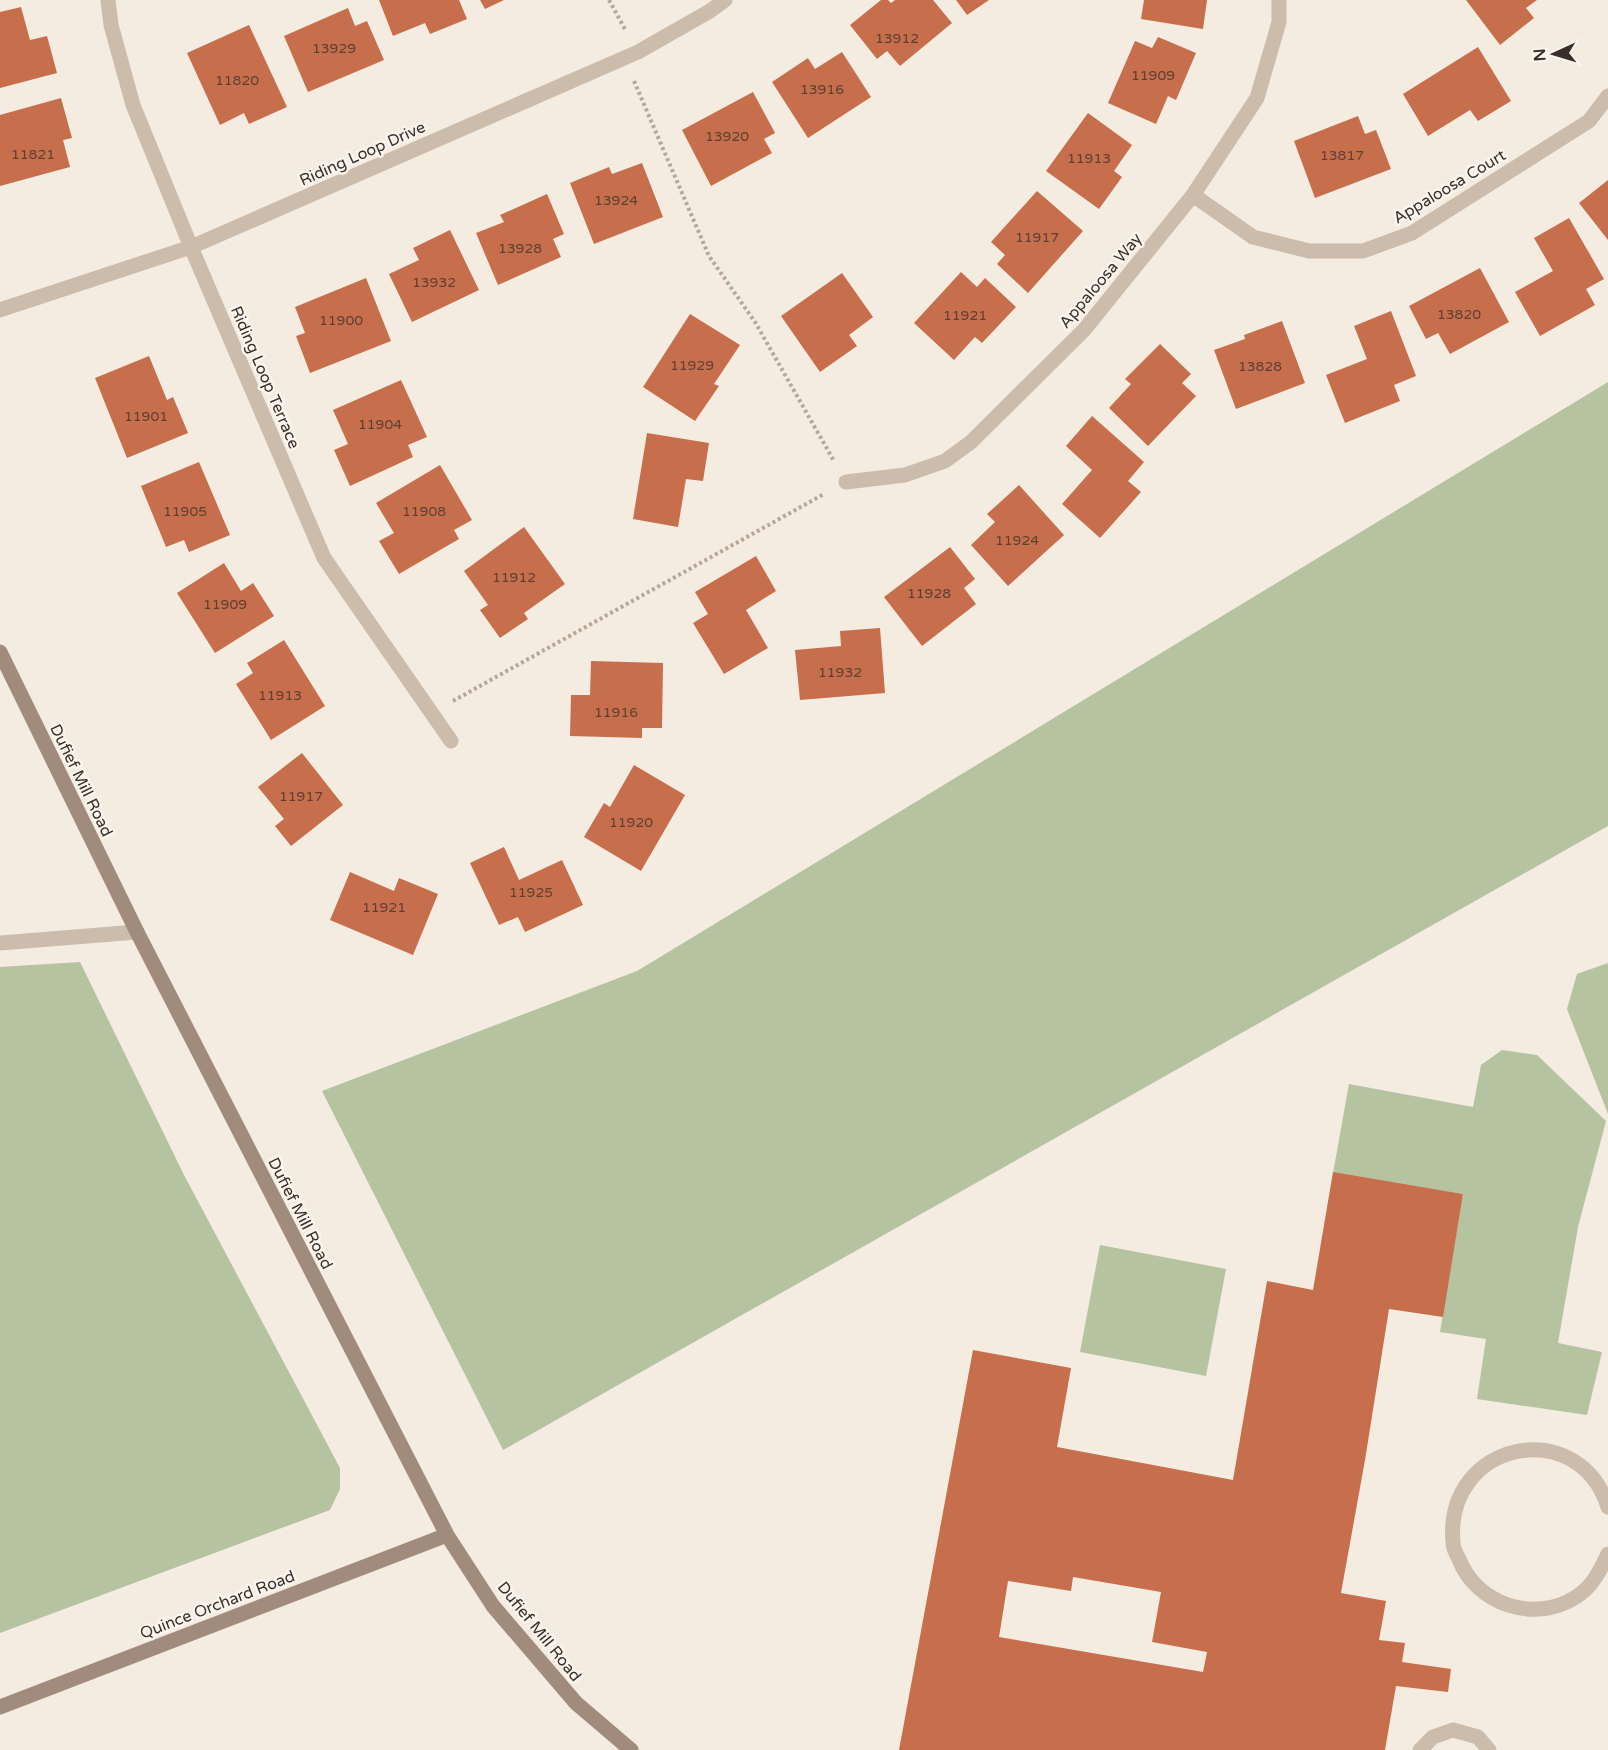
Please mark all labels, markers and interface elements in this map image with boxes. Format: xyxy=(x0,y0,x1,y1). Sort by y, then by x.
north arrow xyxy=(1524,24,1584,84)
house number: 13912 xyxy=(875,30,919,47)
house number: 13929 xyxy=(312,40,356,57)
text: N xyxy=(1530,48,1550,62)
house number: 11909 xyxy=(1131,67,1175,84)
house number: 11820 xyxy=(215,72,259,89)
house number: 13916 xyxy=(800,81,844,98)
street label: Riding Loop Drive xyxy=(296,117,429,191)
house number: 13920 xyxy=(705,128,749,145)
street label: Appaloosa Court xyxy=(1390,145,1509,228)
house number: 11821 xyxy=(11,146,55,163)
house number: 13817 xyxy=(1320,147,1364,164)
house number: 11913 xyxy=(1067,150,1111,167)
house number: 13924 xyxy=(594,192,638,209)
house number: 11917 xyxy=(1015,229,1059,246)
street label: Appaloosa Way xyxy=(1055,229,1147,332)
house number: 13928 xyxy=(498,240,542,257)
house number: 13932 xyxy=(412,274,456,291)
street label: Riding Loop Terrace xyxy=(226,303,304,452)
house number: 13820 xyxy=(1437,306,1481,323)
house number: 11921 xyxy=(943,307,987,324)
house number: 11900 xyxy=(319,312,363,329)
house number: 11929 xyxy=(670,357,714,374)
house number: 13828 xyxy=(1238,358,1282,375)
house number: 11901 xyxy=(124,408,168,425)
house number: 11904 xyxy=(358,416,402,433)
house number: 11905 xyxy=(163,503,207,520)
house number: 11908 xyxy=(402,503,446,520)
house number: 11924 xyxy=(995,532,1039,549)
house number: 11912 xyxy=(492,569,536,586)
house number: 11928 xyxy=(907,585,951,602)
house number: 11909 xyxy=(203,596,247,613)
house number: 11932 xyxy=(818,664,862,681)
house number: 11913 xyxy=(258,687,302,704)
house number: 11916 xyxy=(594,704,638,721)
street label: Dufief Mill Road xyxy=(45,721,117,840)
house number: 11917 xyxy=(279,788,323,805)
house number: 11920 xyxy=(609,814,653,831)
house number: 11925 xyxy=(509,884,553,901)
house number: 11921 xyxy=(362,899,406,916)
street label: Dufief Mill Road xyxy=(263,1154,337,1273)
street label: Quince Orchard Road xyxy=(137,1566,298,1644)
street label: Dufief Mill Road xyxy=(493,1578,586,1686)

